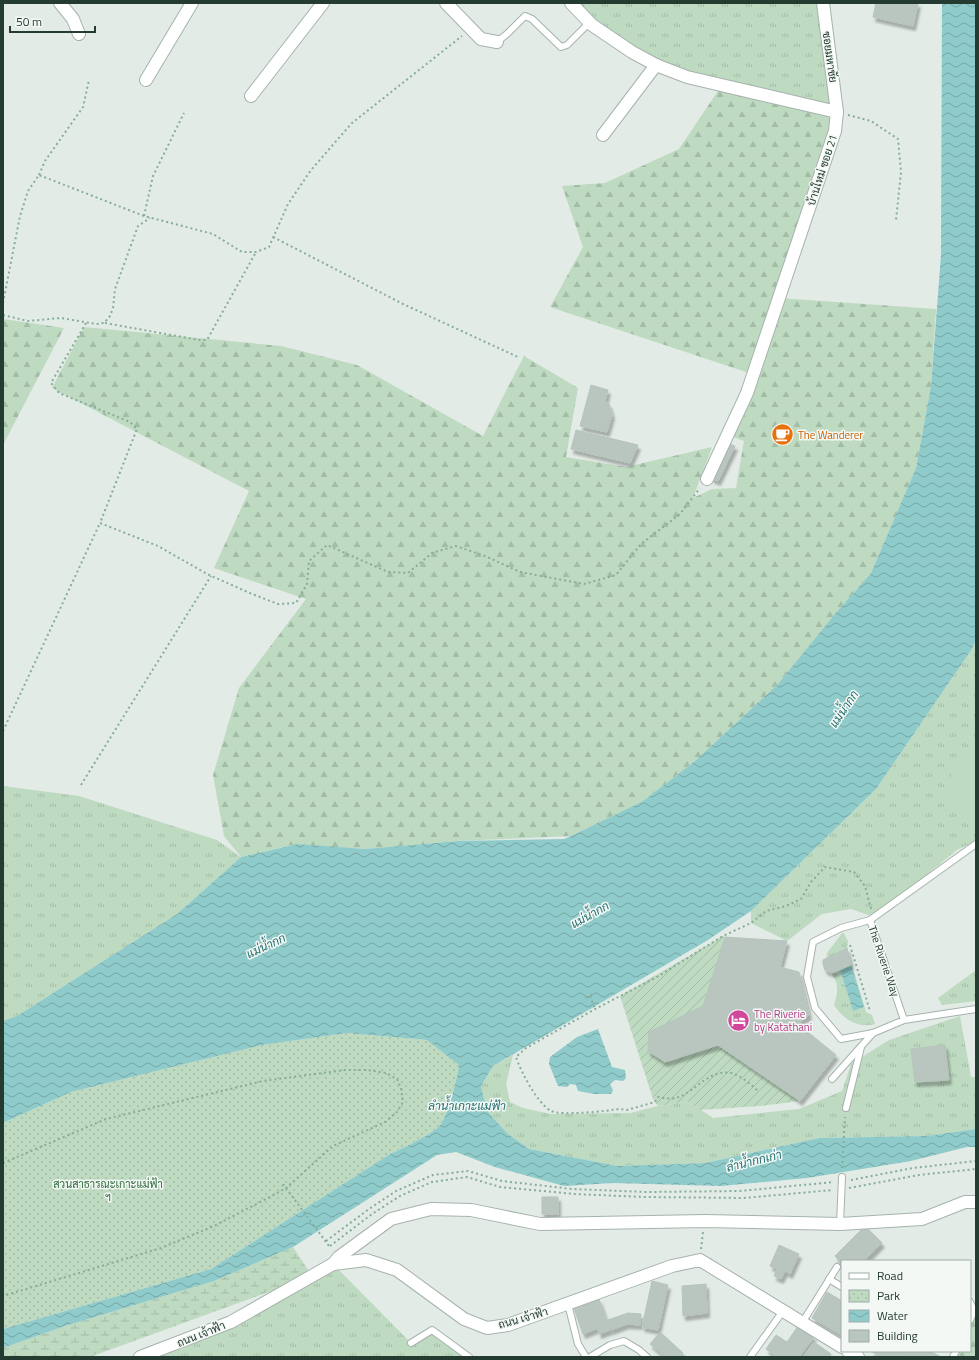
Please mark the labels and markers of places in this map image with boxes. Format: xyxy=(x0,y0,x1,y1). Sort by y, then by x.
cafe icon: The Wanderer xyxy=(769,422,795,448)
place label: The Wanderer xyxy=(798,427,863,443)
place label: The Riverie by Katathani xyxy=(754,1006,812,1035)
hotel icon: The Riverie by Katathani xyxy=(726,1007,752,1033)

